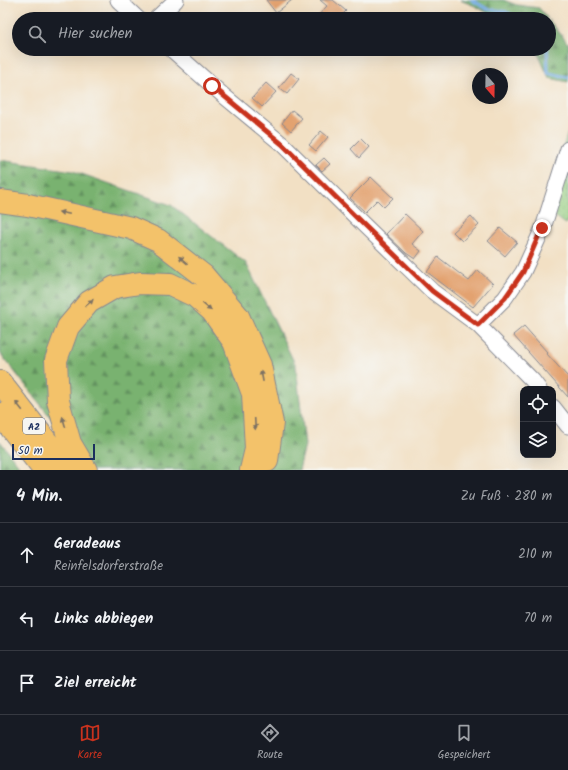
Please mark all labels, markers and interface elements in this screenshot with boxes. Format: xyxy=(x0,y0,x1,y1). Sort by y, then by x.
search box xyxy=(12,12,556,56)
text: Hier suchen xyxy=(58,22,132,46)
icon: search xyxy=(26,23,48,45)
north arrow xyxy=(472,68,508,104)
route start xyxy=(203,77,221,95)
one-way arrow xyxy=(58,210,70,216)
route end xyxy=(533,219,551,237)
one-way arrow xyxy=(178,255,189,264)
one-way arrow xyxy=(84,299,94,308)
one-way arrow xyxy=(202,302,213,311)
one-way arrow xyxy=(259,370,265,382)
map controls xyxy=(520,386,556,458)
button: locate xyxy=(520,386,556,422)
one-way arrow xyxy=(15,401,23,412)
one-way arrow xyxy=(61,416,67,428)
road number: A2 xyxy=(23,418,45,434)
one-way arrow xyxy=(251,418,258,430)
button: layers xyxy=(520,422,556,458)
scale bar xyxy=(12,442,95,461)
text: 50 m xyxy=(18,442,43,460)
text: 4 Min. xyxy=(16,483,63,510)
text: Zu Fuß · 280 m xyxy=(461,486,552,507)
text: Geradeaus xyxy=(54,532,121,556)
icon: ahead xyxy=(16,544,38,566)
text: 210 m xyxy=(518,544,552,565)
text: Reinfelsdorferstraße xyxy=(54,556,163,577)
text: Links abbiegen xyxy=(54,607,153,631)
icon: left xyxy=(16,608,38,630)
text: 70 m xyxy=(524,608,552,629)
text: Ziel erreicht xyxy=(54,671,137,695)
icon: arrive xyxy=(16,672,38,694)
tab: Karte xyxy=(77,722,102,764)
tab: Route xyxy=(257,722,283,764)
tab: Gespeichert xyxy=(438,722,491,764)

